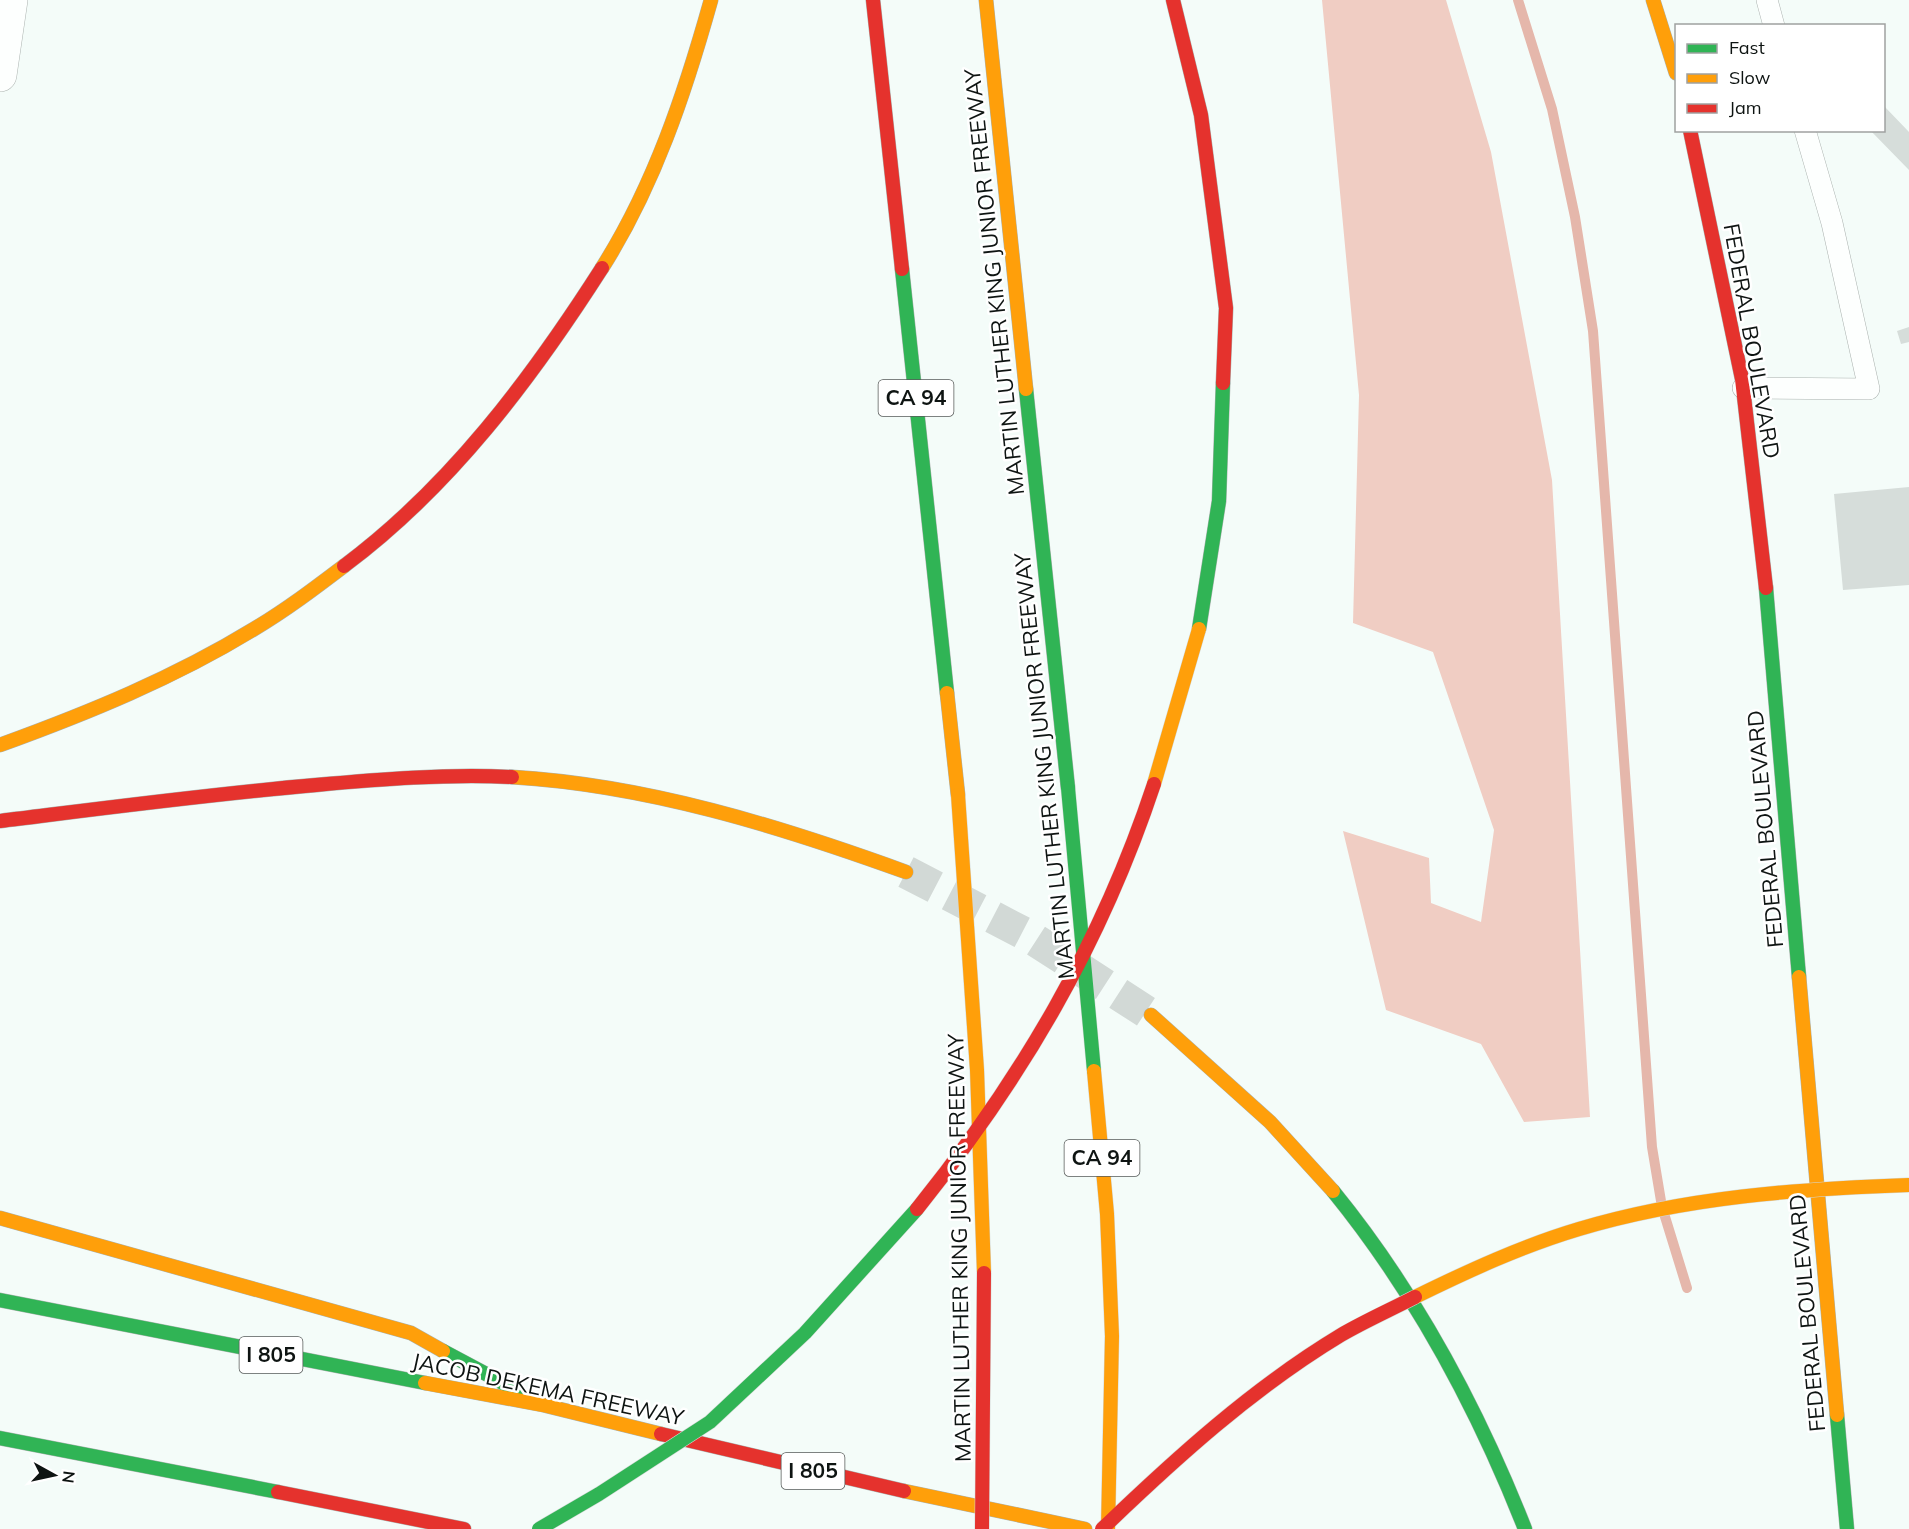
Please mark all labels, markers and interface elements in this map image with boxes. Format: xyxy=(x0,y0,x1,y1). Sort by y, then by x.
legend xyxy=(1675,24,1885,132)
text: Fast xyxy=(1729,36,1765,59)
text: Slow xyxy=(1729,66,1771,89)
street label: MARTIN LUTHER KING JUNIOR FREEWAY xyxy=(958,67,1030,497)
text: Jam xyxy=(1729,96,1762,119)
street label: FEDERAL BOULEVARD xyxy=(1718,221,1786,461)
road number: CA 94 xyxy=(878,380,954,416)
street label: MARTIN LUTHER KING JUNIOR FREEWAY xyxy=(1008,551,1080,981)
street label: FEDERAL BOULEVARD xyxy=(1741,709,1789,949)
street label: MARTIN LUTHER KING JUNIOR FREEWAY xyxy=(941,1033,977,1462)
road number: CA 94 xyxy=(1064,1140,1140,1176)
street label: FEDERAL BOULEVARD xyxy=(1783,1193,1831,1433)
road number: I 805 xyxy=(240,1337,302,1373)
street label: JACOB DEKEMA FREEWAY xyxy=(410,1346,687,1432)
north arrow xyxy=(24,1445,84,1505)
road number: I 805 xyxy=(782,1453,844,1489)
text: N xyxy=(58,1470,80,1484)

